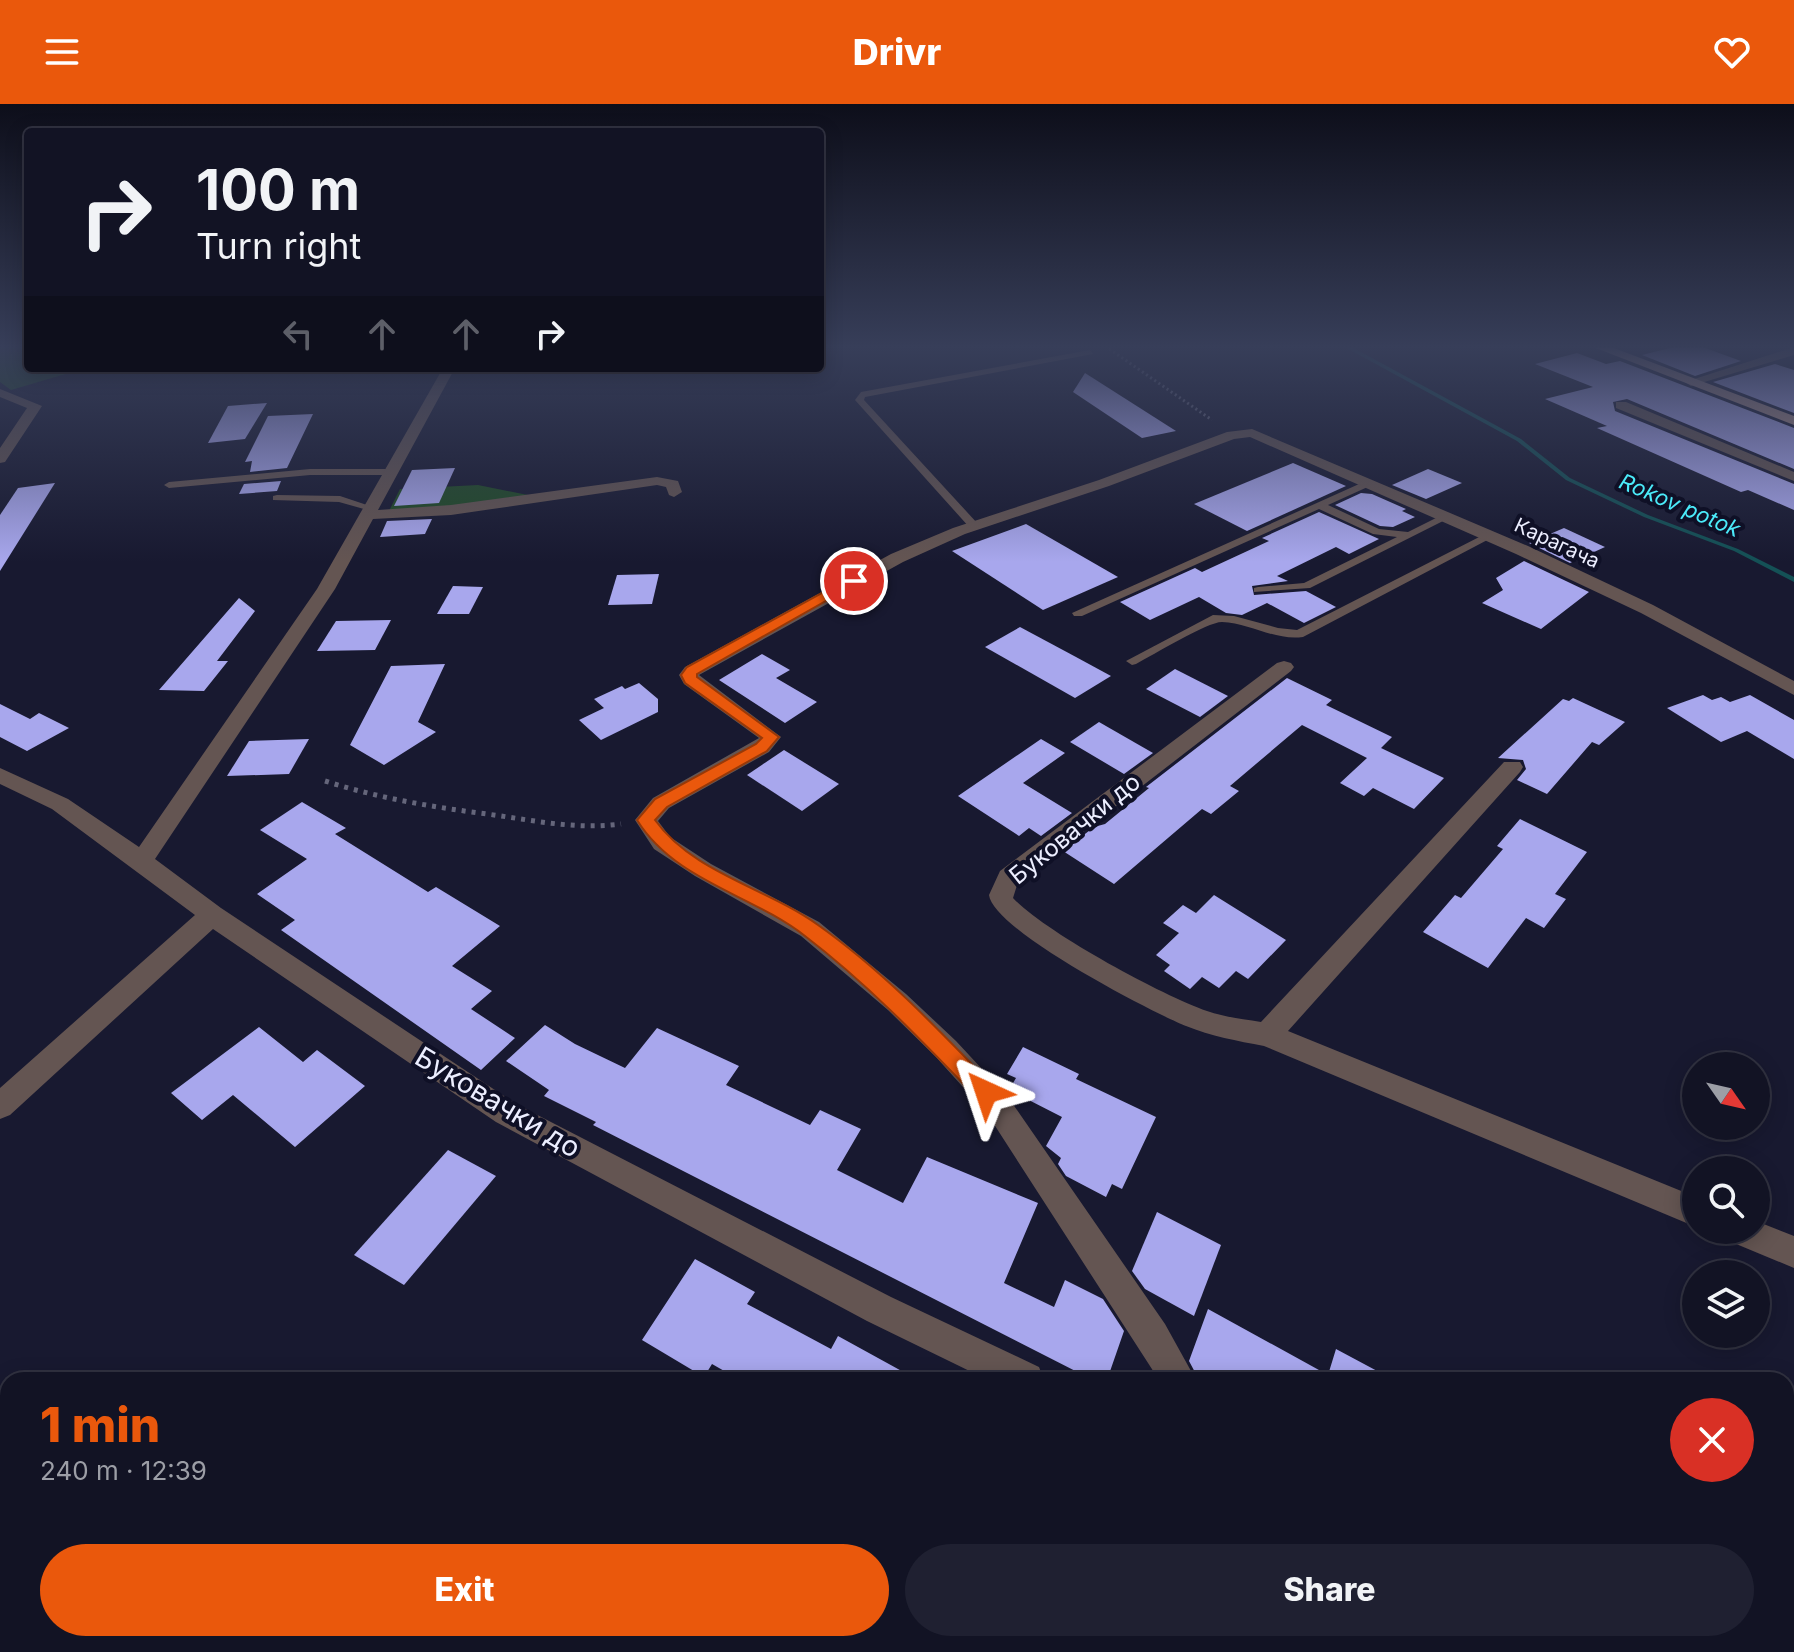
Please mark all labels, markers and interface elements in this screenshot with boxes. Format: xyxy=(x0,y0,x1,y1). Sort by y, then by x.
icon: menu xyxy=(40,30,84,74)
text: Drivr xyxy=(853,30,941,74)
icon: heart xyxy=(1710,30,1754,74)
text: 100 m xyxy=(196,156,360,224)
icon: right xyxy=(64,160,168,264)
text: Turn right xyxy=(196,224,361,268)
icon: left xyxy=(276,312,320,356)
icon: ahead xyxy=(360,312,404,356)
icon: ahead xyxy=(444,312,488,356)
icon: right xyxy=(528,312,572,356)
water label: Rokov potok xyxy=(1616,468,1745,543)
street label: Карагача xyxy=(1511,513,1603,573)
pin xyxy=(820,547,888,615)
icon: arrive xyxy=(832,559,876,603)
street label: Буковачки до xyxy=(1003,767,1146,890)
street label: Буковачки до xyxy=(409,1039,587,1165)
position arrow xyxy=(944,1050,1028,1134)
north arrow xyxy=(1682,1052,1770,1140)
map controls xyxy=(1682,1052,1770,1348)
button: search xyxy=(1682,1156,1770,1244)
button: layers xyxy=(1682,1260,1770,1348)
text: 1 min xyxy=(40,1395,160,1454)
button: close xyxy=(1670,1398,1754,1482)
text: 240 m · 12:39 xyxy=(40,1455,207,1486)
button: Exit xyxy=(40,1544,889,1636)
button: Share xyxy=(905,1544,1754,1636)

